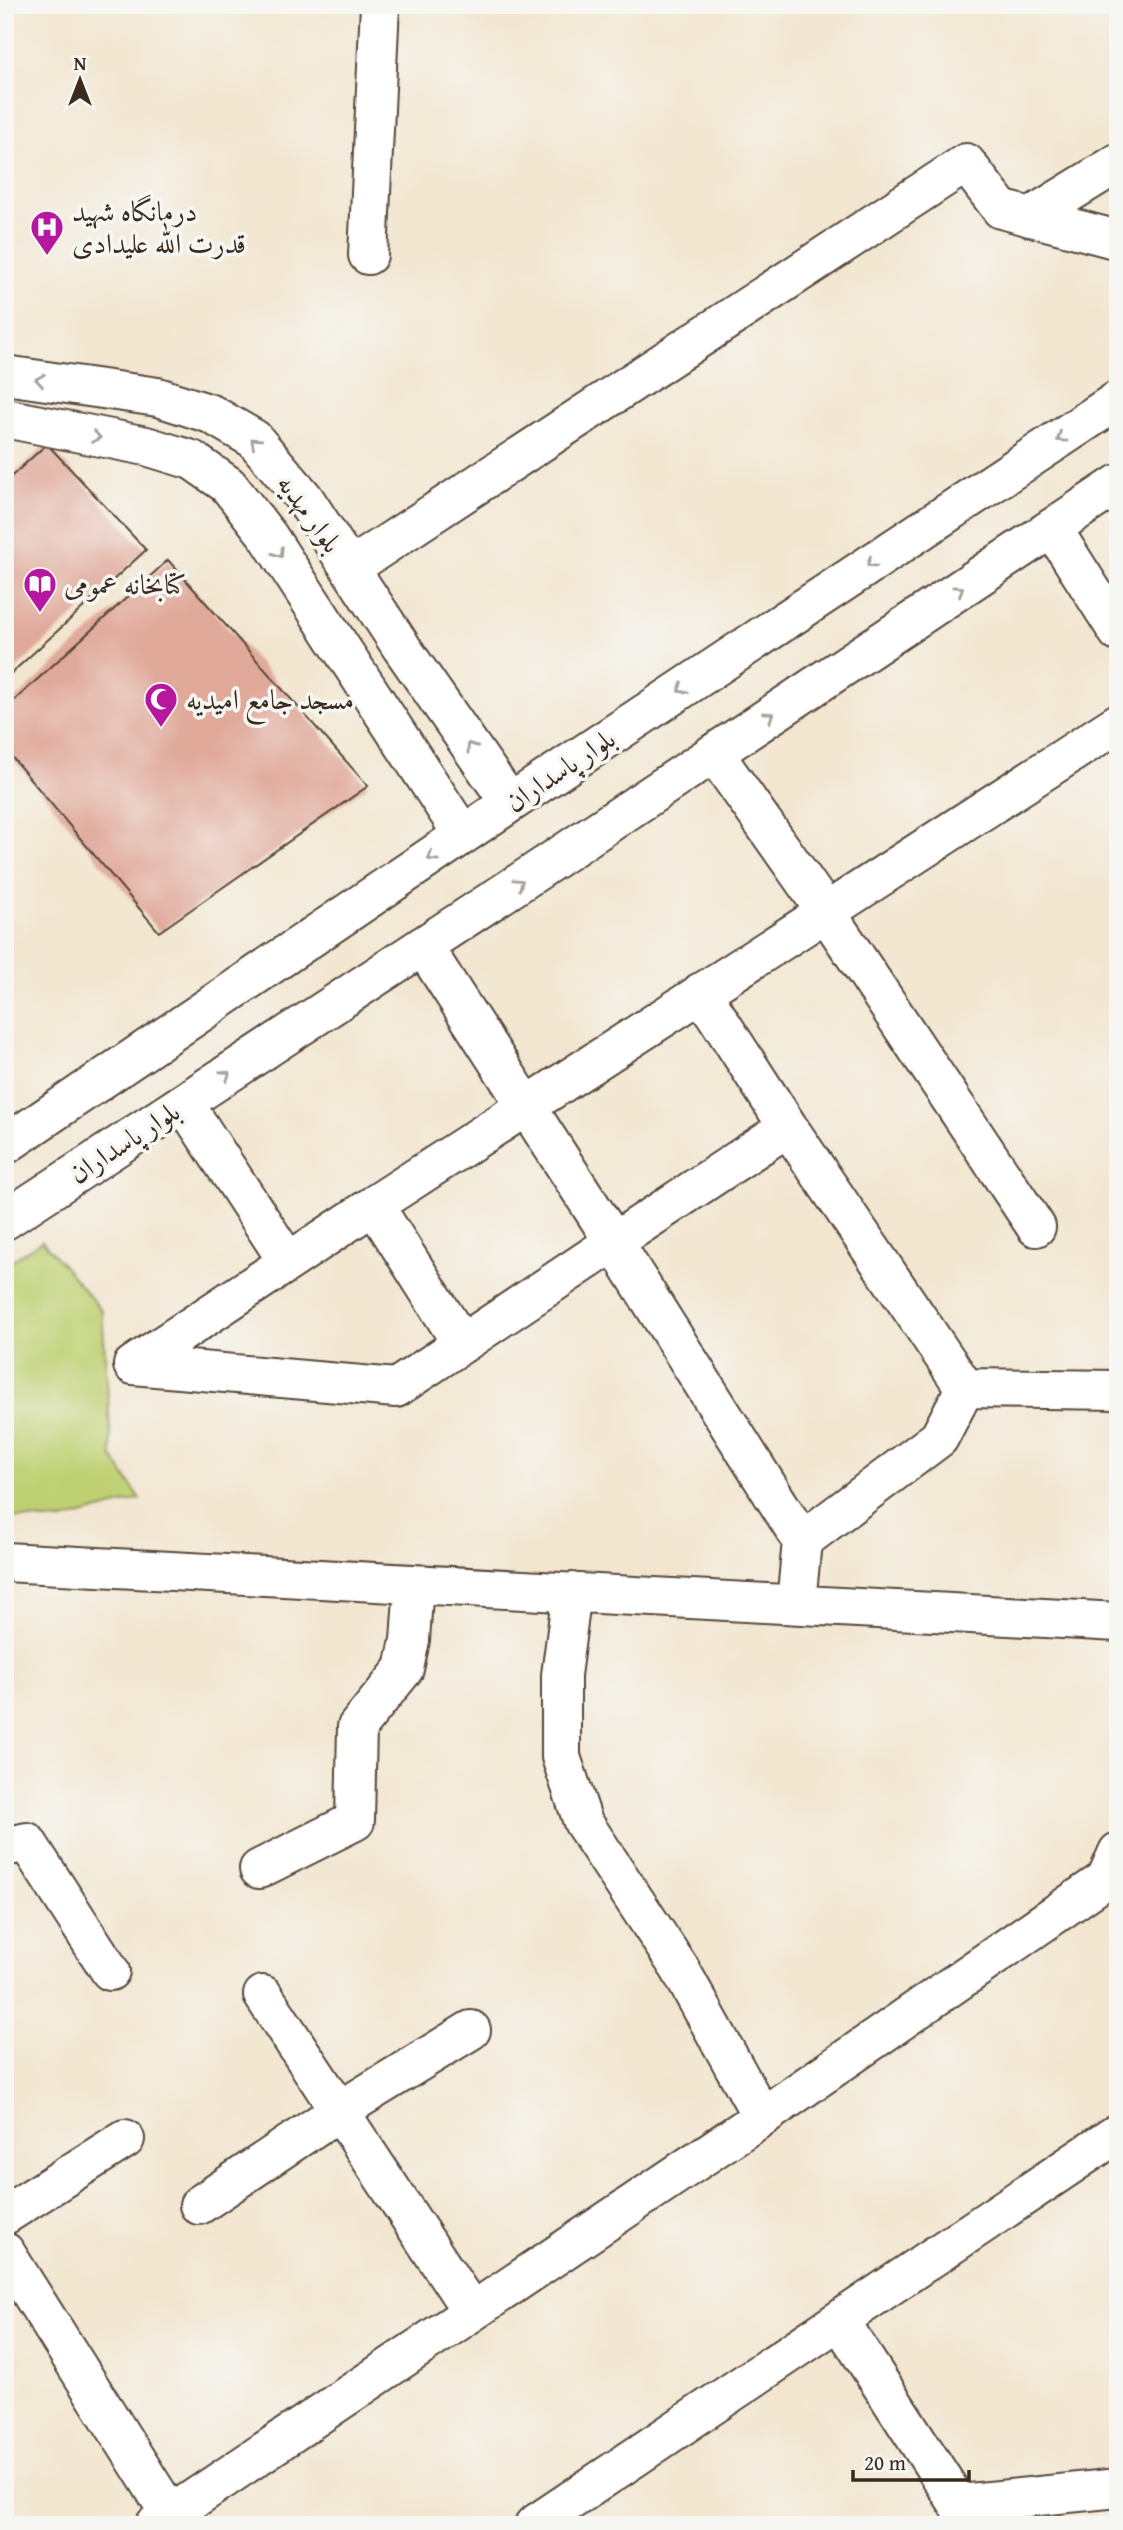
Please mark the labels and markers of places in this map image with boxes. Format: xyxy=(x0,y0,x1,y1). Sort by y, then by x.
place label: درمانگاه شهید قدرت الله علیدادی xyxy=(72,190,246,263)
hospital icon: درمانگاه شهید قدرت الله علیدادی xyxy=(28,208,66,257)
place label: کتابخانه عمومی xyxy=(64,563,186,604)
library icon: کتابخانه عمومی xyxy=(21,565,59,614)
place label: مسجد جامع امیدیه xyxy=(186,678,354,725)
mosque icon: مسجد جامع امیدیه xyxy=(142,680,180,729)

